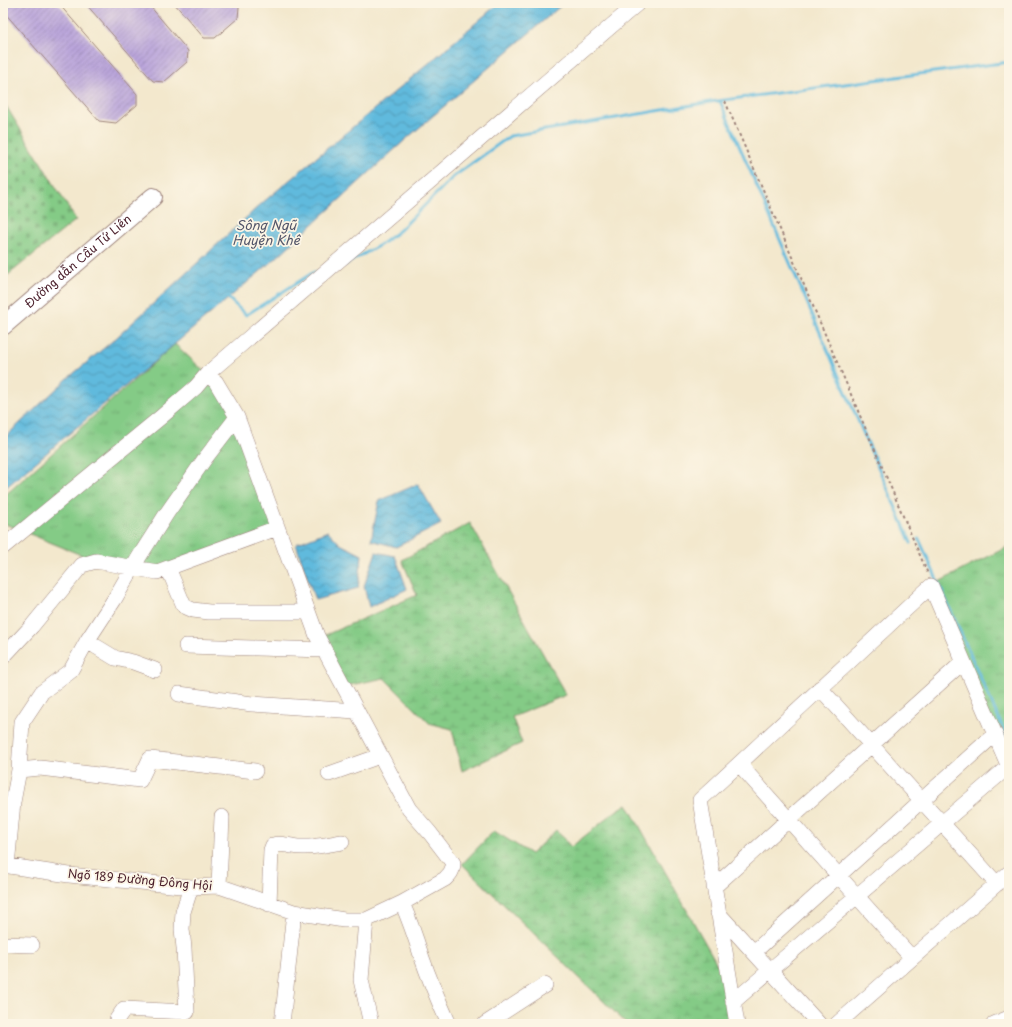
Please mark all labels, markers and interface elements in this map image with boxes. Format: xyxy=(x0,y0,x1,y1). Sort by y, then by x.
street label: Đường dẫn Cầu Tứ Liên xyxy=(20,210,135,312)
water label: Sông Ngũ Huyện Khê xyxy=(232,215,301,249)
street label: Ngõ 189 Đường Đông Hội xyxy=(67,864,213,894)

